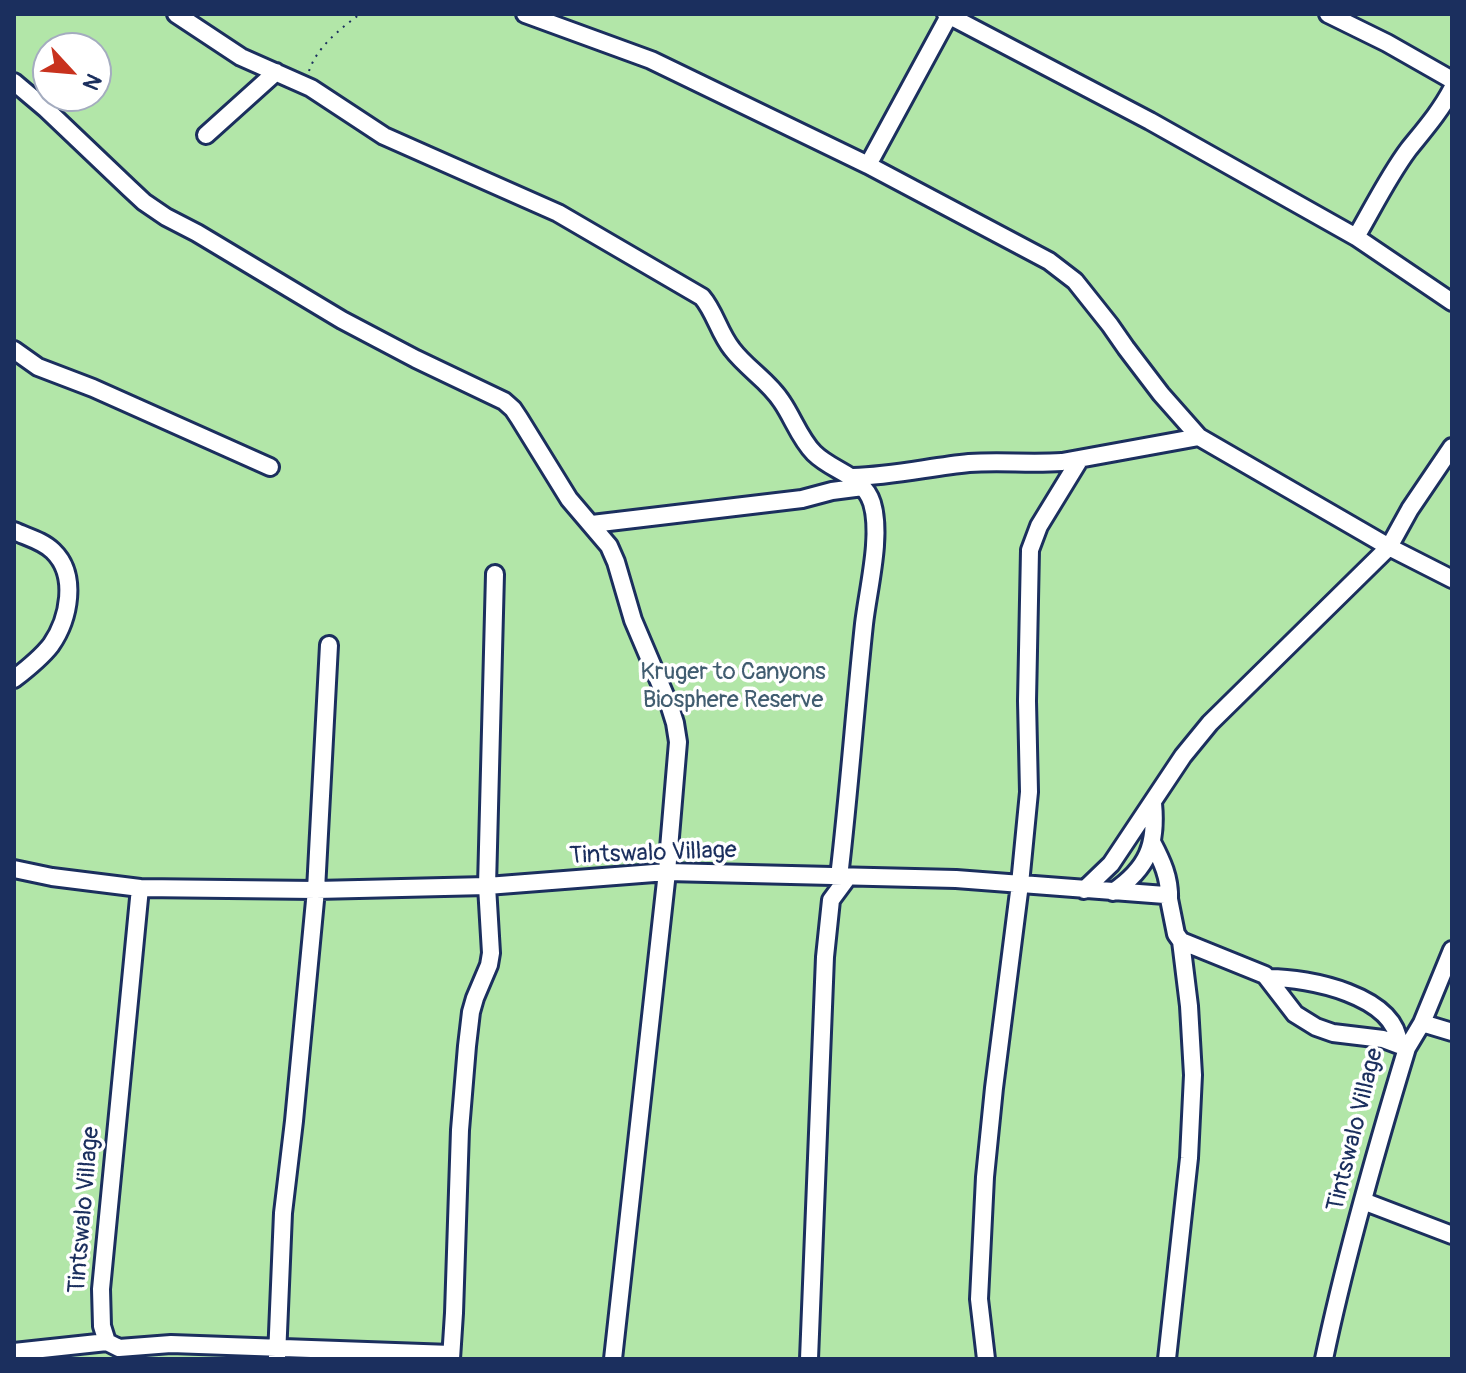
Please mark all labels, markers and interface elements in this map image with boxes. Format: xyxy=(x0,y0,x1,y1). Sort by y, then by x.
north arrow xyxy=(32,32,112,112)
text: N xyxy=(76,69,108,94)
park label: Kruger to Canyons Biosphere Reserve xyxy=(640,659,826,715)
street label: Tintswalo Village xyxy=(569,837,737,871)
street label: Tintswalo Village xyxy=(1322,1045,1390,1215)
street label: Tintswalo Village xyxy=(63,1125,107,1295)

